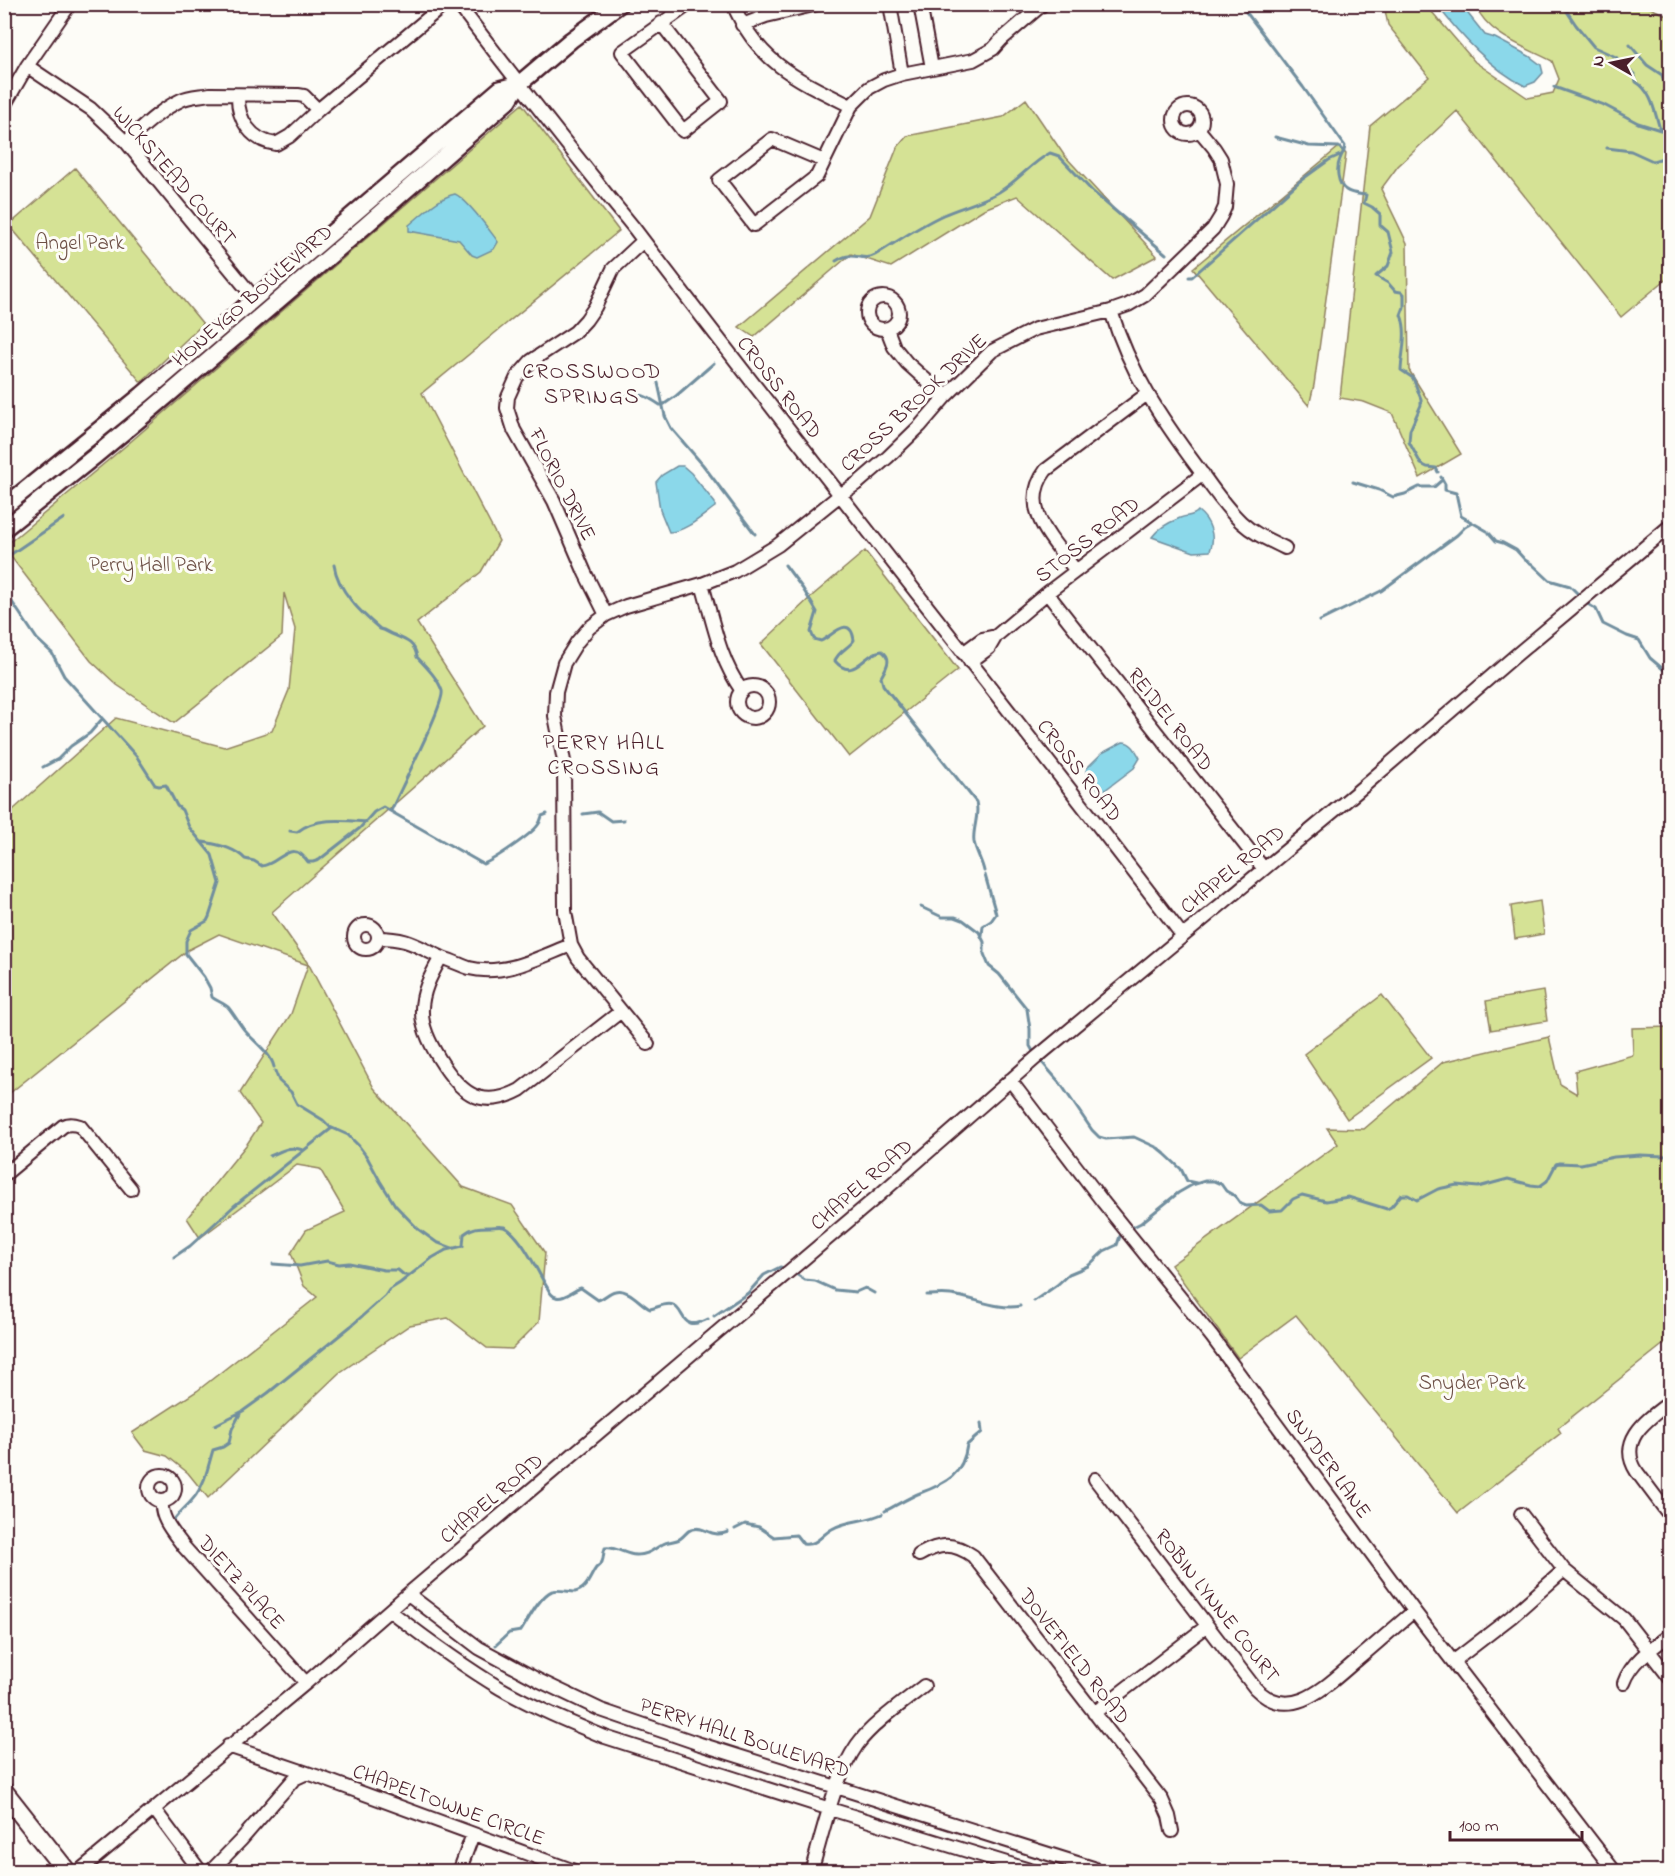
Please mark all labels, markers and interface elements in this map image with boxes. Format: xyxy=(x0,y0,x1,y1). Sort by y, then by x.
north arrow xyxy=(1582,33,1642,93)
text: N xyxy=(1586,54,1612,68)
street label: WICKSTEAD COURT xyxy=(104,100,243,253)
street label: HONEYGO BOULEVARD xyxy=(166,218,340,375)
park label: Angel Park xyxy=(36,229,125,261)
street label: CROSS BROOK DRIVE xyxy=(834,327,995,480)
street label: CROSS ROAD xyxy=(729,330,828,446)
district label: CROSSWOOD SPRINGS xyxy=(522,357,662,414)
street label: FLORIO DRIVE xyxy=(520,422,602,546)
street label: STOSS ROAD xyxy=(1030,490,1147,591)
park label: Perry Hall Park xyxy=(89,551,214,583)
street label: REIDEL ROAD xyxy=(1119,662,1220,778)
street label: CROSS ROAD xyxy=(1029,713,1128,829)
district label: PERRY HALL CROSSING xyxy=(543,728,665,785)
street label: CHAPEL ROAD xyxy=(1174,819,1292,922)
street label: CHAPEL ROAD xyxy=(804,1132,920,1239)
park label: Snyder Park xyxy=(1418,1369,1526,1401)
street label: SNYDER LANE xyxy=(1277,1403,1378,1526)
street label: CHAPEL ROAD xyxy=(434,1447,551,1552)
street label: ROBIN LYNNE COURT xyxy=(1147,1523,1286,1690)
street label: DIETZ PLACE xyxy=(189,1529,291,1637)
street label: DOVEFIELD ROAD xyxy=(1010,1582,1136,1732)
street label: PERRY HALL BOULEVARD xyxy=(636,1691,853,1787)
street label: CHAPELTOWNE CIRCLE xyxy=(348,1757,549,1855)
scale bar xyxy=(1450,1804,1582,1842)
text: 100 m xyxy=(1459,1814,1499,1840)

